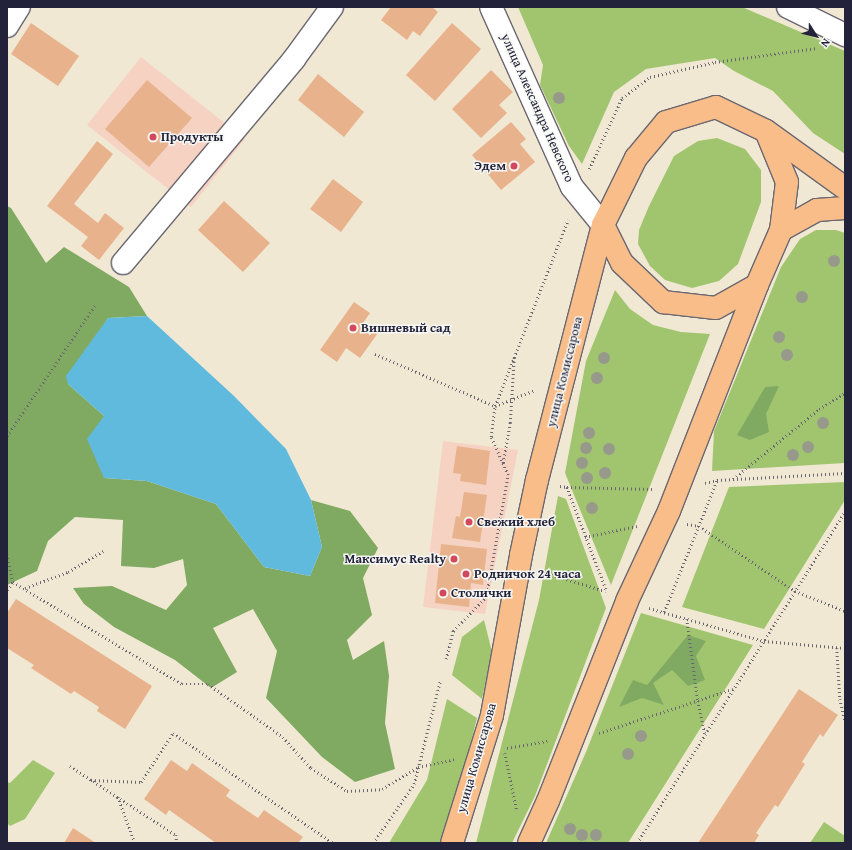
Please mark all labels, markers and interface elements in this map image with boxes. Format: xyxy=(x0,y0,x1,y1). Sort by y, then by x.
north arrow xyxy=(796,16,836,56)
street label: улица Александра Невского xyxy=(497,31,577,185)
text: N xyxy=(817,35,834,51)
place label: Продукты xyxy=(161,129,223,145)
marker: Продукты xyxy=(148,132,158,142)
place label: Эдем xyxy=(474,158,506,174)
marker: Эдем xyxy=(509,161,519,171)
street label: улица Комиссарова xyxy=(544,315,586,429)
place label: Вишневый сад xyxy=(361,320,451,336)
marker: Вишневый сад xyxy=(348,323,358,333)
place label: Свежий хлеб xyxy=(477,514,555,530)
marker: Свежий хлеб xyxy=(464,517,474,527)
place label: Максимус Realty xyxy=(345,551,446,567)
marker: Максимус Realty xyxy=(449,554,459,564)
place label: Родничок 24 часа xyxy=(474,566,581,582)
marker: Родничок 24 часа xyxy=(461,569,471,579)
place label: Столички xyxy=(451,585,511,601)
marker: Столички xyxy=(438,588,448,598)
street label: улица Комиссарова xyxy=(454,701,500,815)

